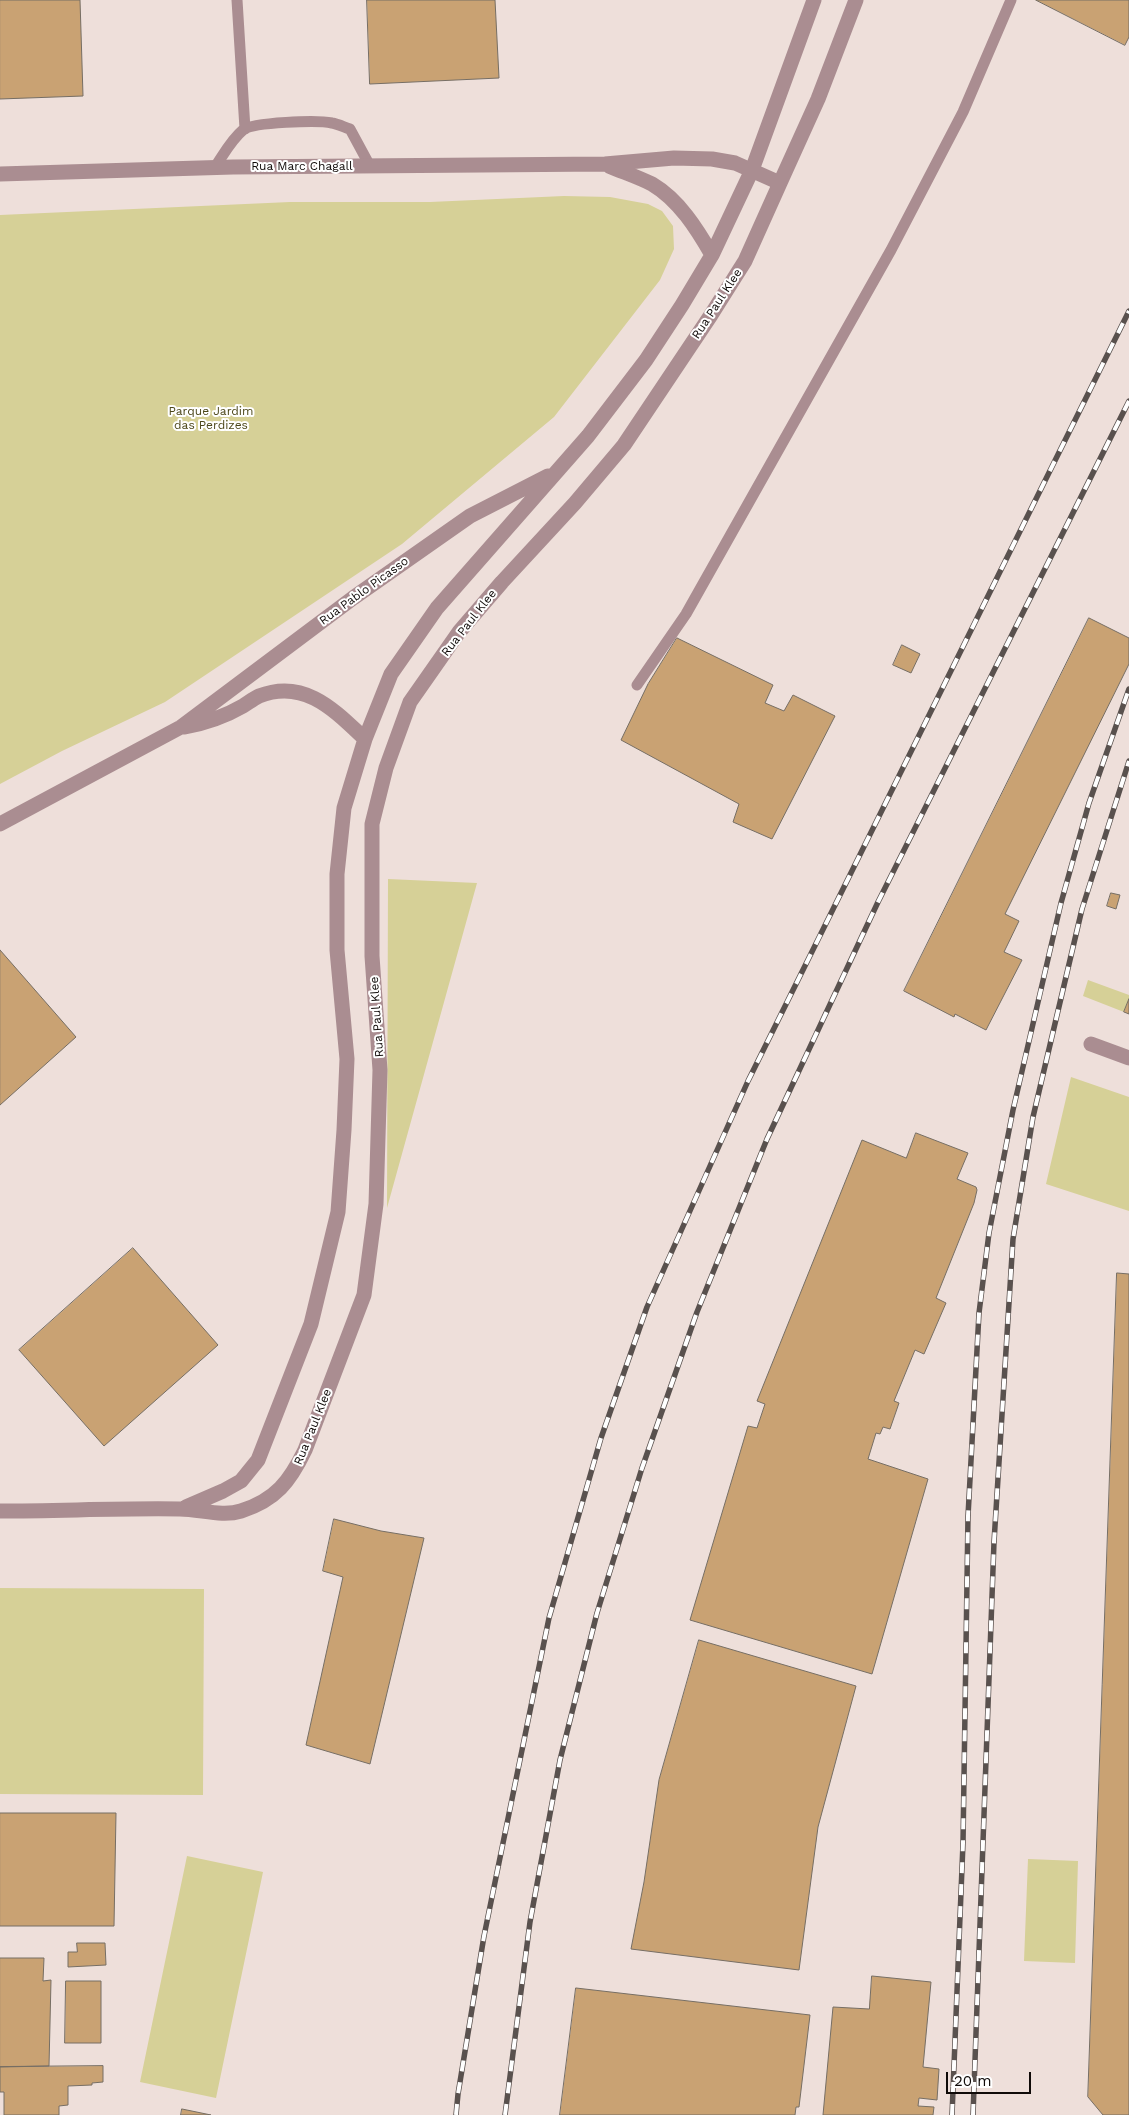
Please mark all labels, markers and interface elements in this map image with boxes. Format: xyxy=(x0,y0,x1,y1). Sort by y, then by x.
street label: Rua Marc Chagall xyxy=(251,159,353,173)
street label: Rua Paul Klee xyxy=(689,266,745,342)
park label: Parque Jardim das Perdizes xyxy=(169,404,253,432)
street label: Rua Pablo Picasso xyxy=(317,554,411,628)
street label: Rua Paul Klee xyxy=(438,587,500,659)
street label: Rua Paul Klee xyxy=(367,976,387,1058)
street label: Rua Paul Klee xyxy=(291,1387,335,1467)
scale bar xyxy=(949,2062,1034,2094)
text: 20 m xyxy=(954,2072,992,2090)

